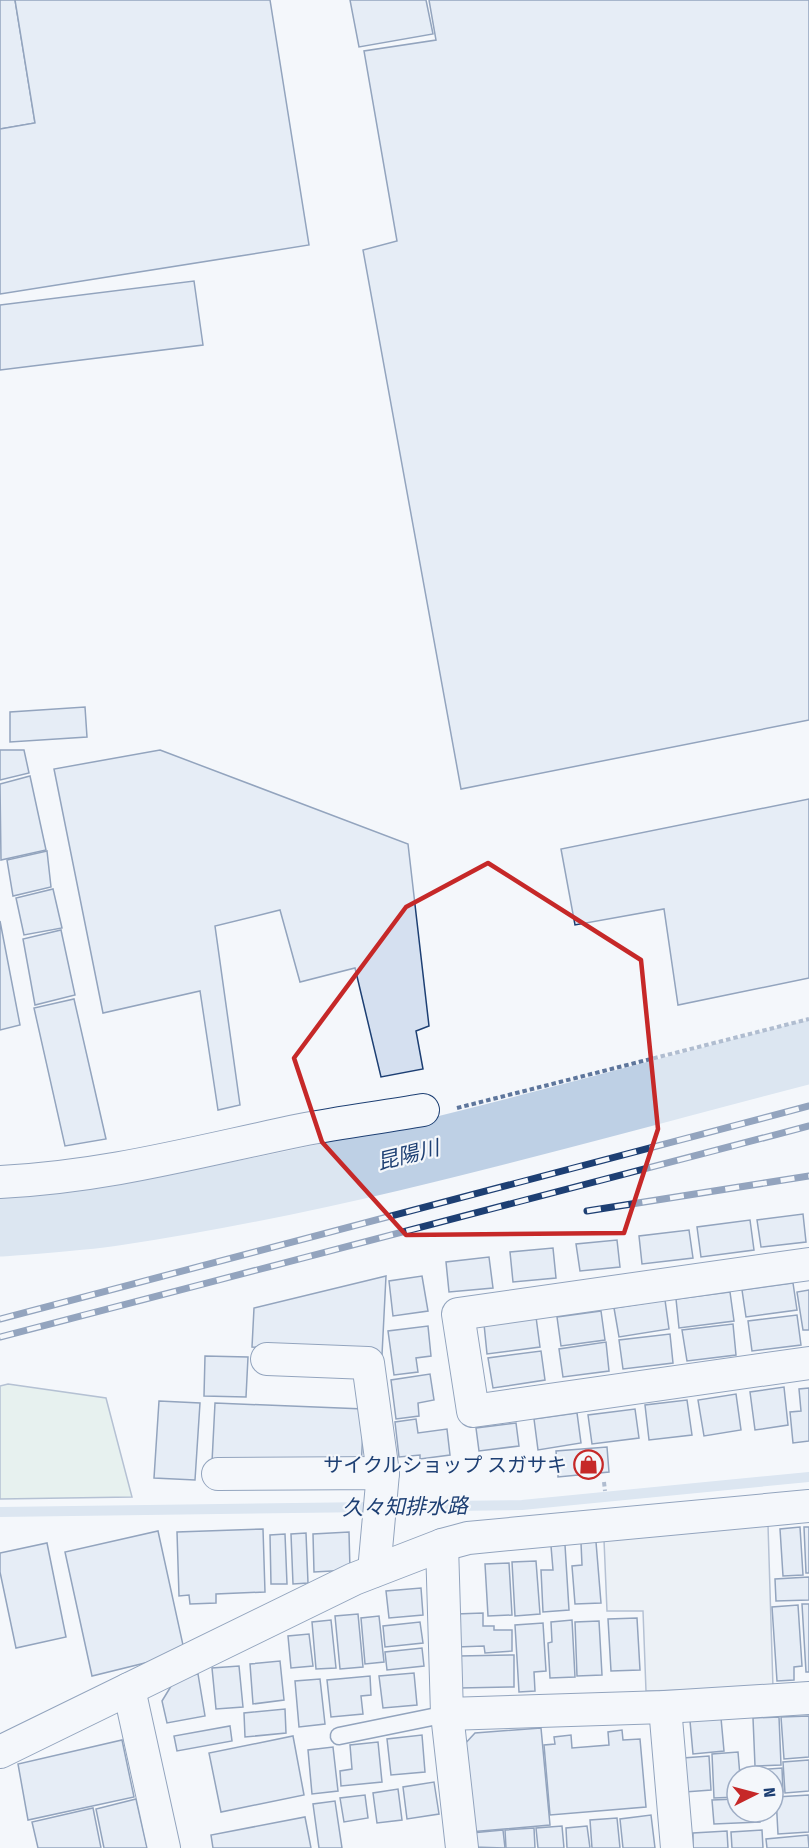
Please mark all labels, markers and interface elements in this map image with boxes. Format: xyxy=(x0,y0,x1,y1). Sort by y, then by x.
water label: 昆陽川 xyxy=(374,1134,444,1175)
shop icon: サイクルショップ スガサキ xyxy=(572,1449,604,1481)
place label: サイクルショップ スガサキ xyxy=(323,1453,567,1477)
water label: 久々知排水路 xyxy=(342,1493,470,1521)
north arrow xyxy=(725,1764,785,1824)
text: N xyxy=(759,1787,779,1798)

